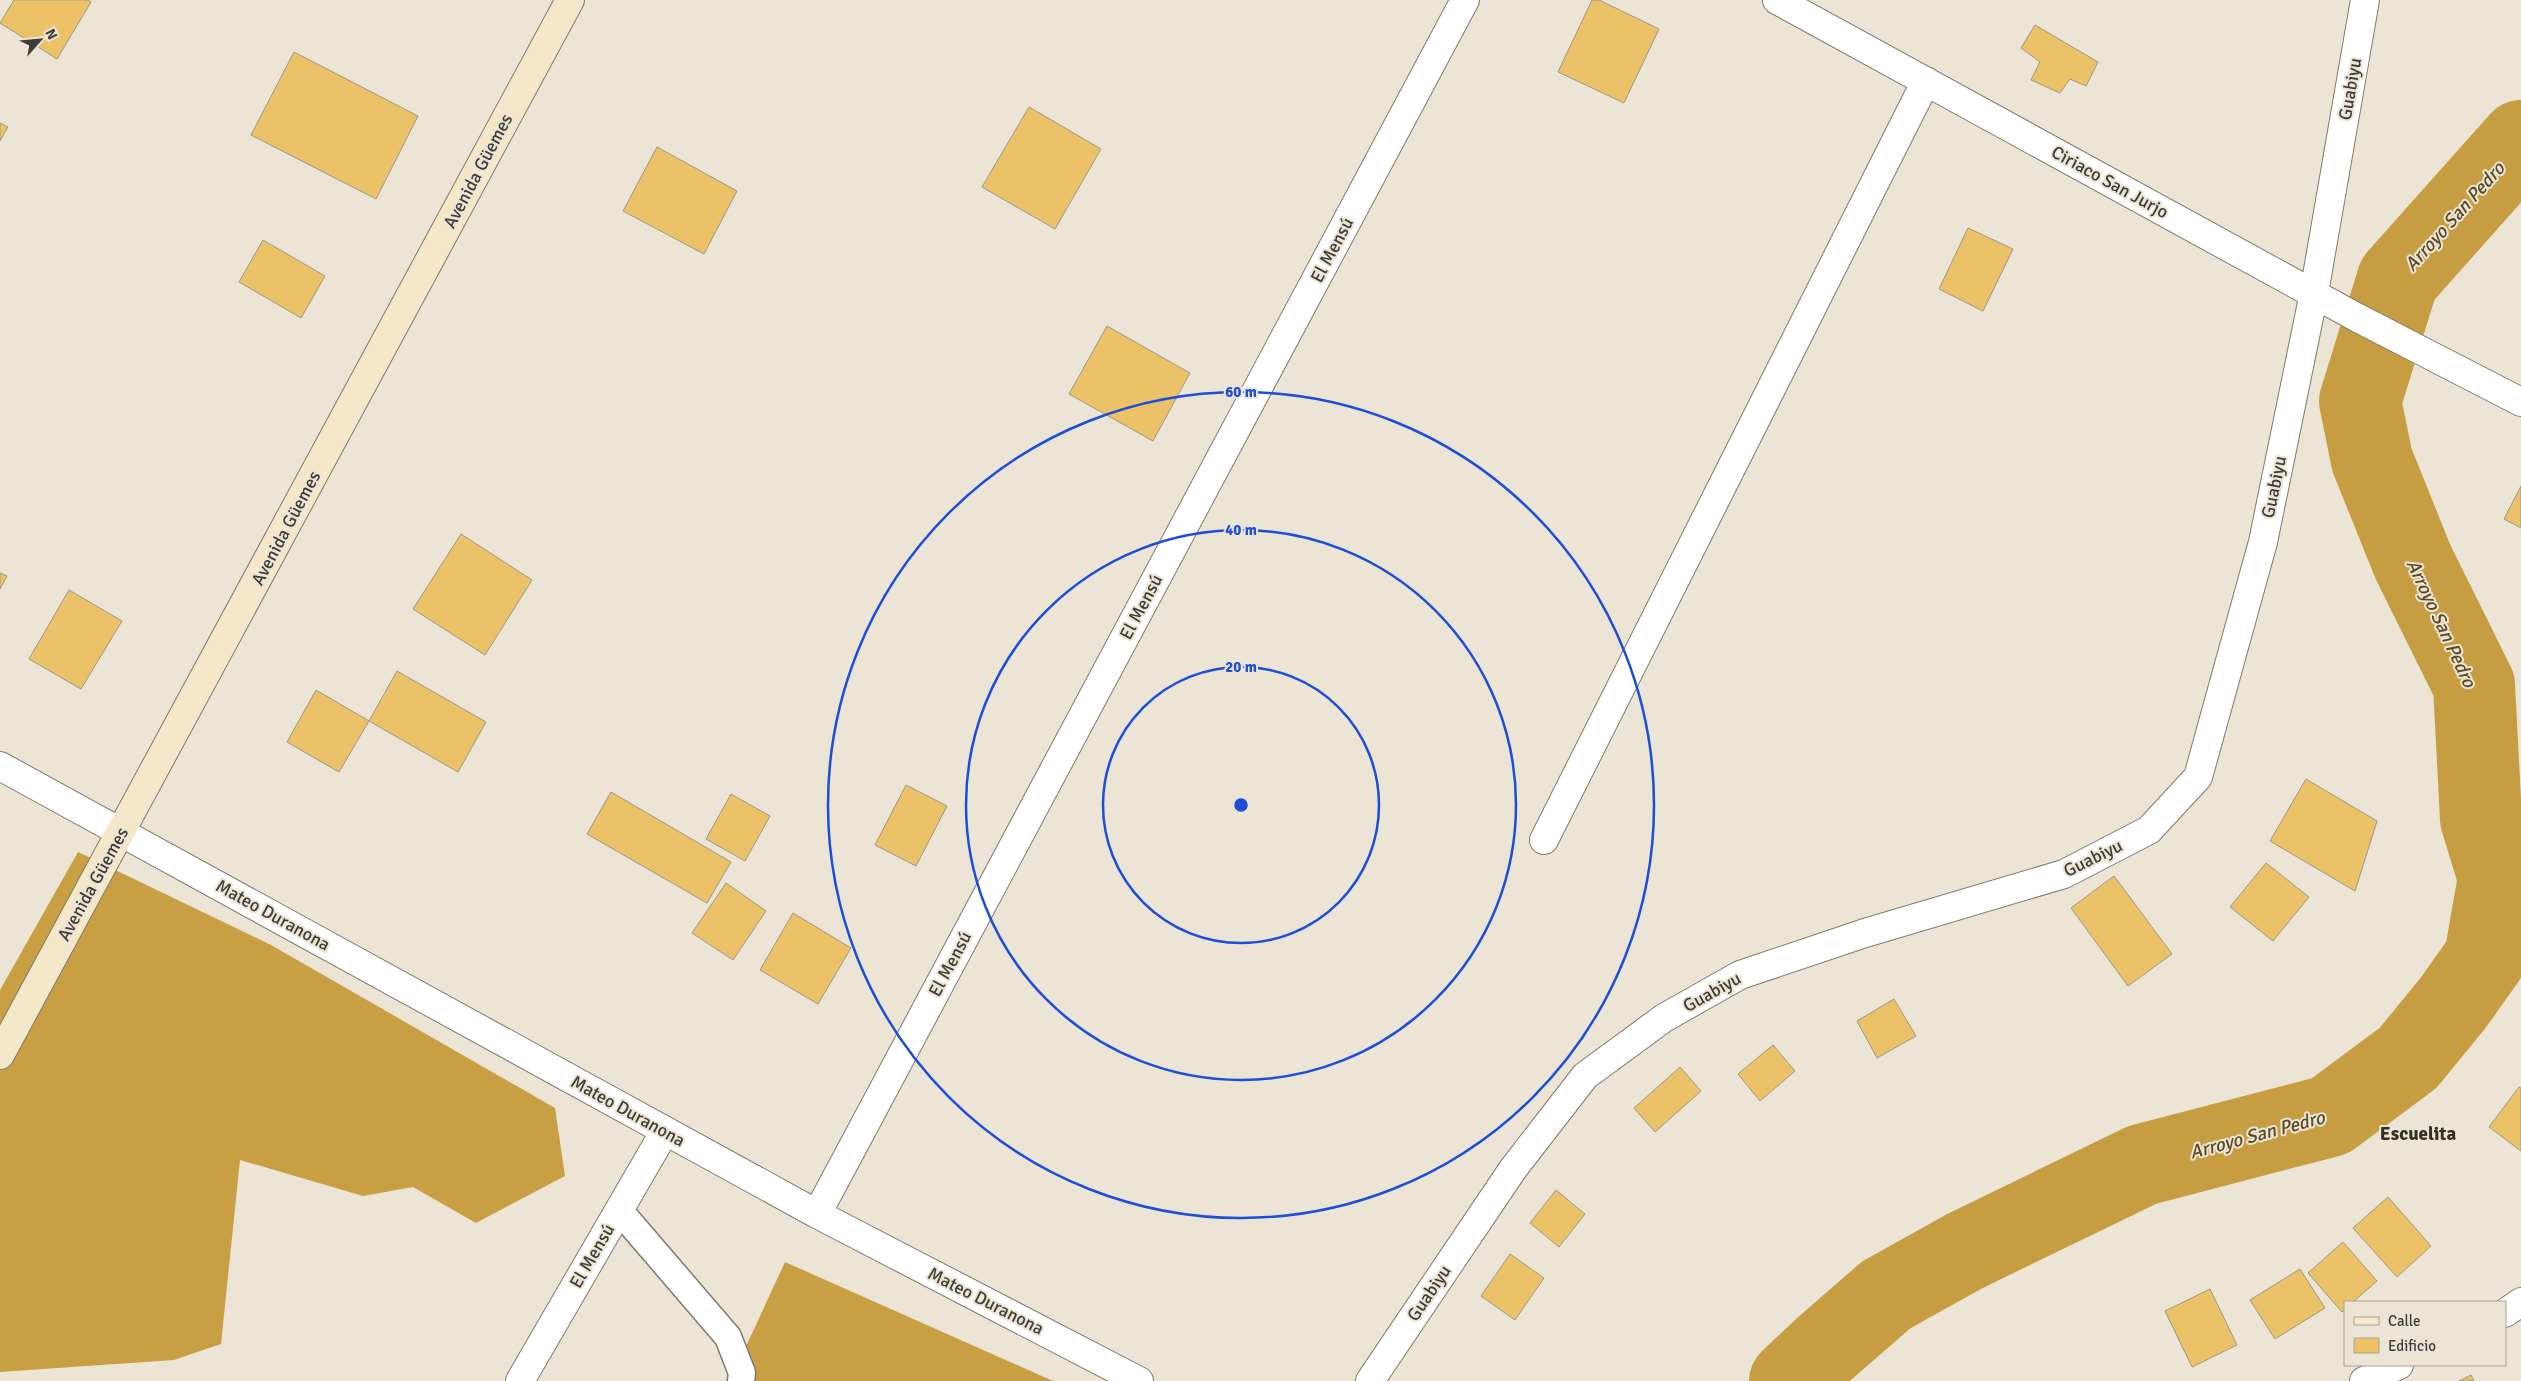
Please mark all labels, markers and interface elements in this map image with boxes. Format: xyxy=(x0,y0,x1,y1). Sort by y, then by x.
north arrow xyxy=(15,15,65,65)
text: N xyxy=(41,26,61,43)
street label: Guabiyu xyxy=(2334,56,2366,122)
street label: Avenida Güemes xyxy=(439,110,517,232)
street label: Ciriaco San Jurjo xyxy=(2048,141,2172,223)
water label: Arroyo San Pedro xyxy=(2399,156,2511,276)
street label: El Mensú xyxy=(1306,214,1358,286)
text: 60 m xyxy=(1225,383,1257,401)
street label: Guabiyu xyxy=(2257,454,2291,520)
street label: Avenida Güemes xyxy=(247,467,325,589)
text: 40 m xyxy=(1225,521,1257,539)
water label: Arroyo San Pedro xyxy=(2401,556,2482,692)
street label: El Mensú xyxy=(1115,571,1167,643)
text: 20 m xyxy=(1225,658,1257,676)
centre of rings xyxy=(1232,796,1250,814)
street label: Avenida Güemes xyxy=(53,823,133,945)
street label: Guabiyu xyxy=(2060,834,2126,882)
street label: Mateo Duranona xyxy=(212,875,334,955)
street label: El Mensú xyxy=(924,928,976,1000)
street label: Guabiyu xyxy=(1679,967,1745,1017)
street label: Mateo Duranona xyxy=(567,1071,689,1151)
water label: Arroyo San Pedro xyxy=(2187,1105,2328,1164)
district label: Escuelita xyxy=(2380,1122,2456,1146)
street label: El Mensú xyxy=(565,1220,619,1292)
street label: Guabiyu xyxy=(1402,1261,1456,1325)
street label: Mateo Duranona xyxy=(924,1262,1048,1340)
legend xyxy=(2344,1301,2506,1366)
text: Calle xyxy=(2388,1312,2421,1330)
text: Edificio xyxy=(2388,1337,2436,1355)

